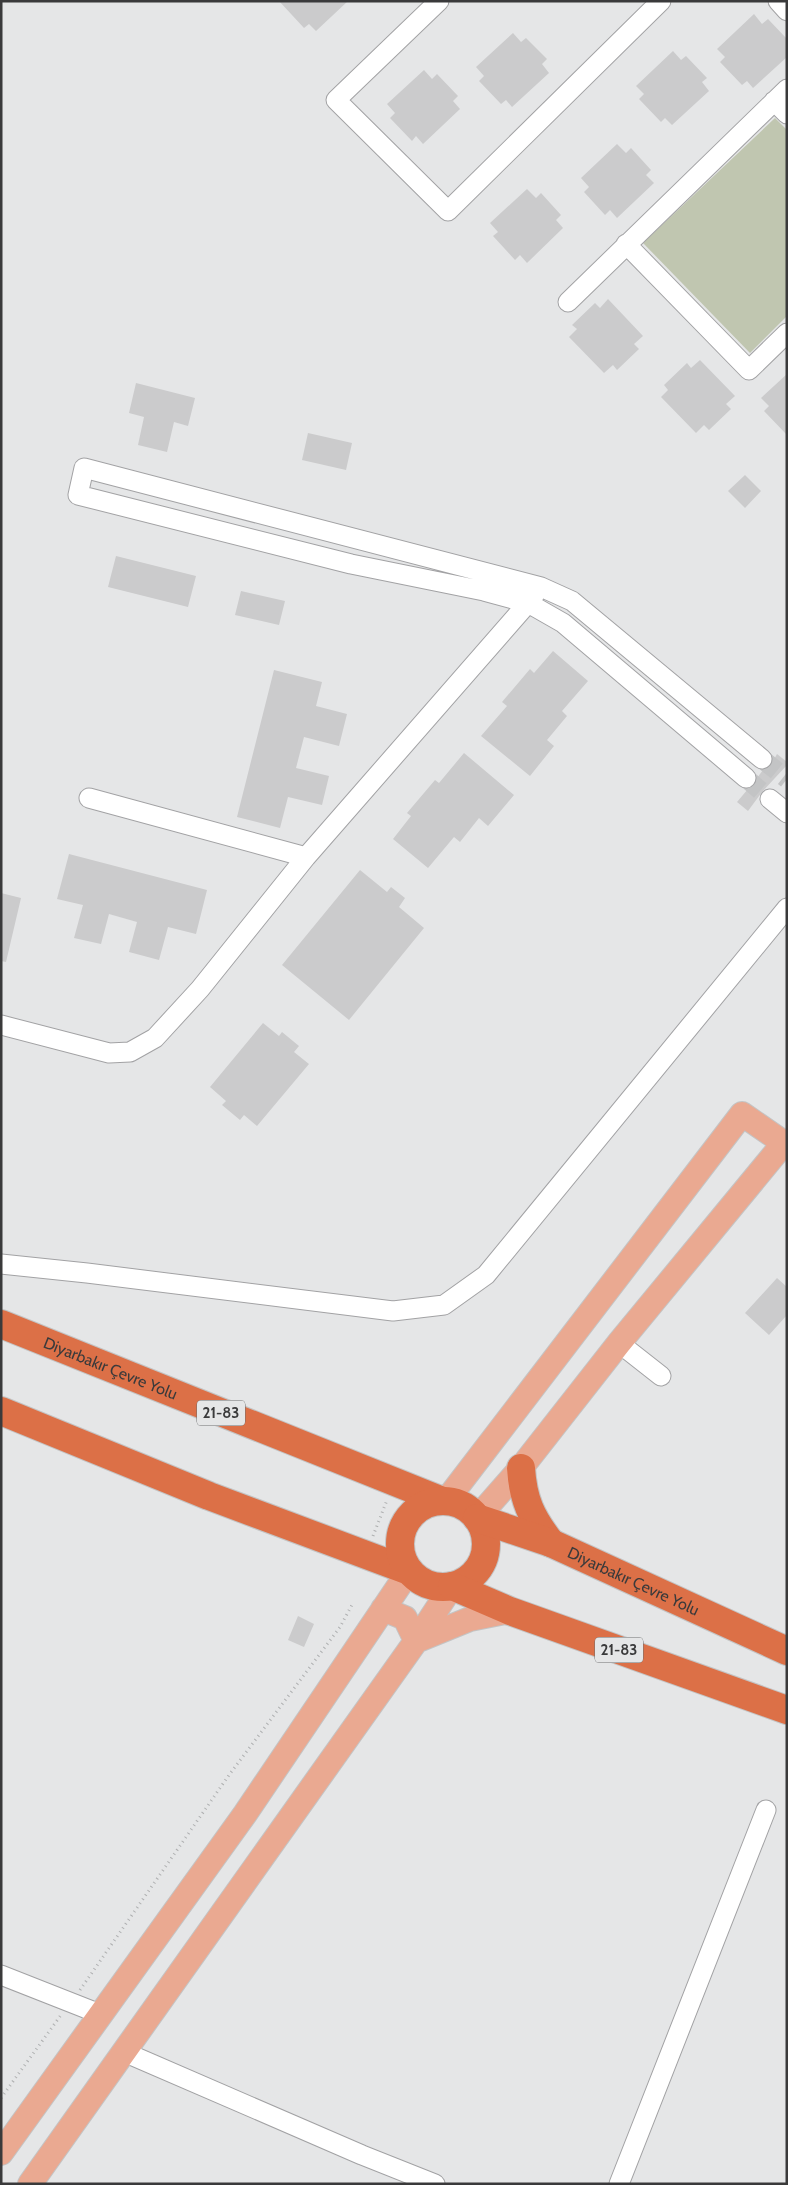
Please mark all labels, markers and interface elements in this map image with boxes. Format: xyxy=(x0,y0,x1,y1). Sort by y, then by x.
street label: Diyarbakır Çevre Yolu xyxy=(41,1333,180,1403)
road number: 21-83 xyxy=(197,1400,245,1426)
street label: Diyarbakır Çevre Yolu xyxy=(565,1543,702,1619)
road number: 21-83 xyxy=(595,1638,643,1662)

